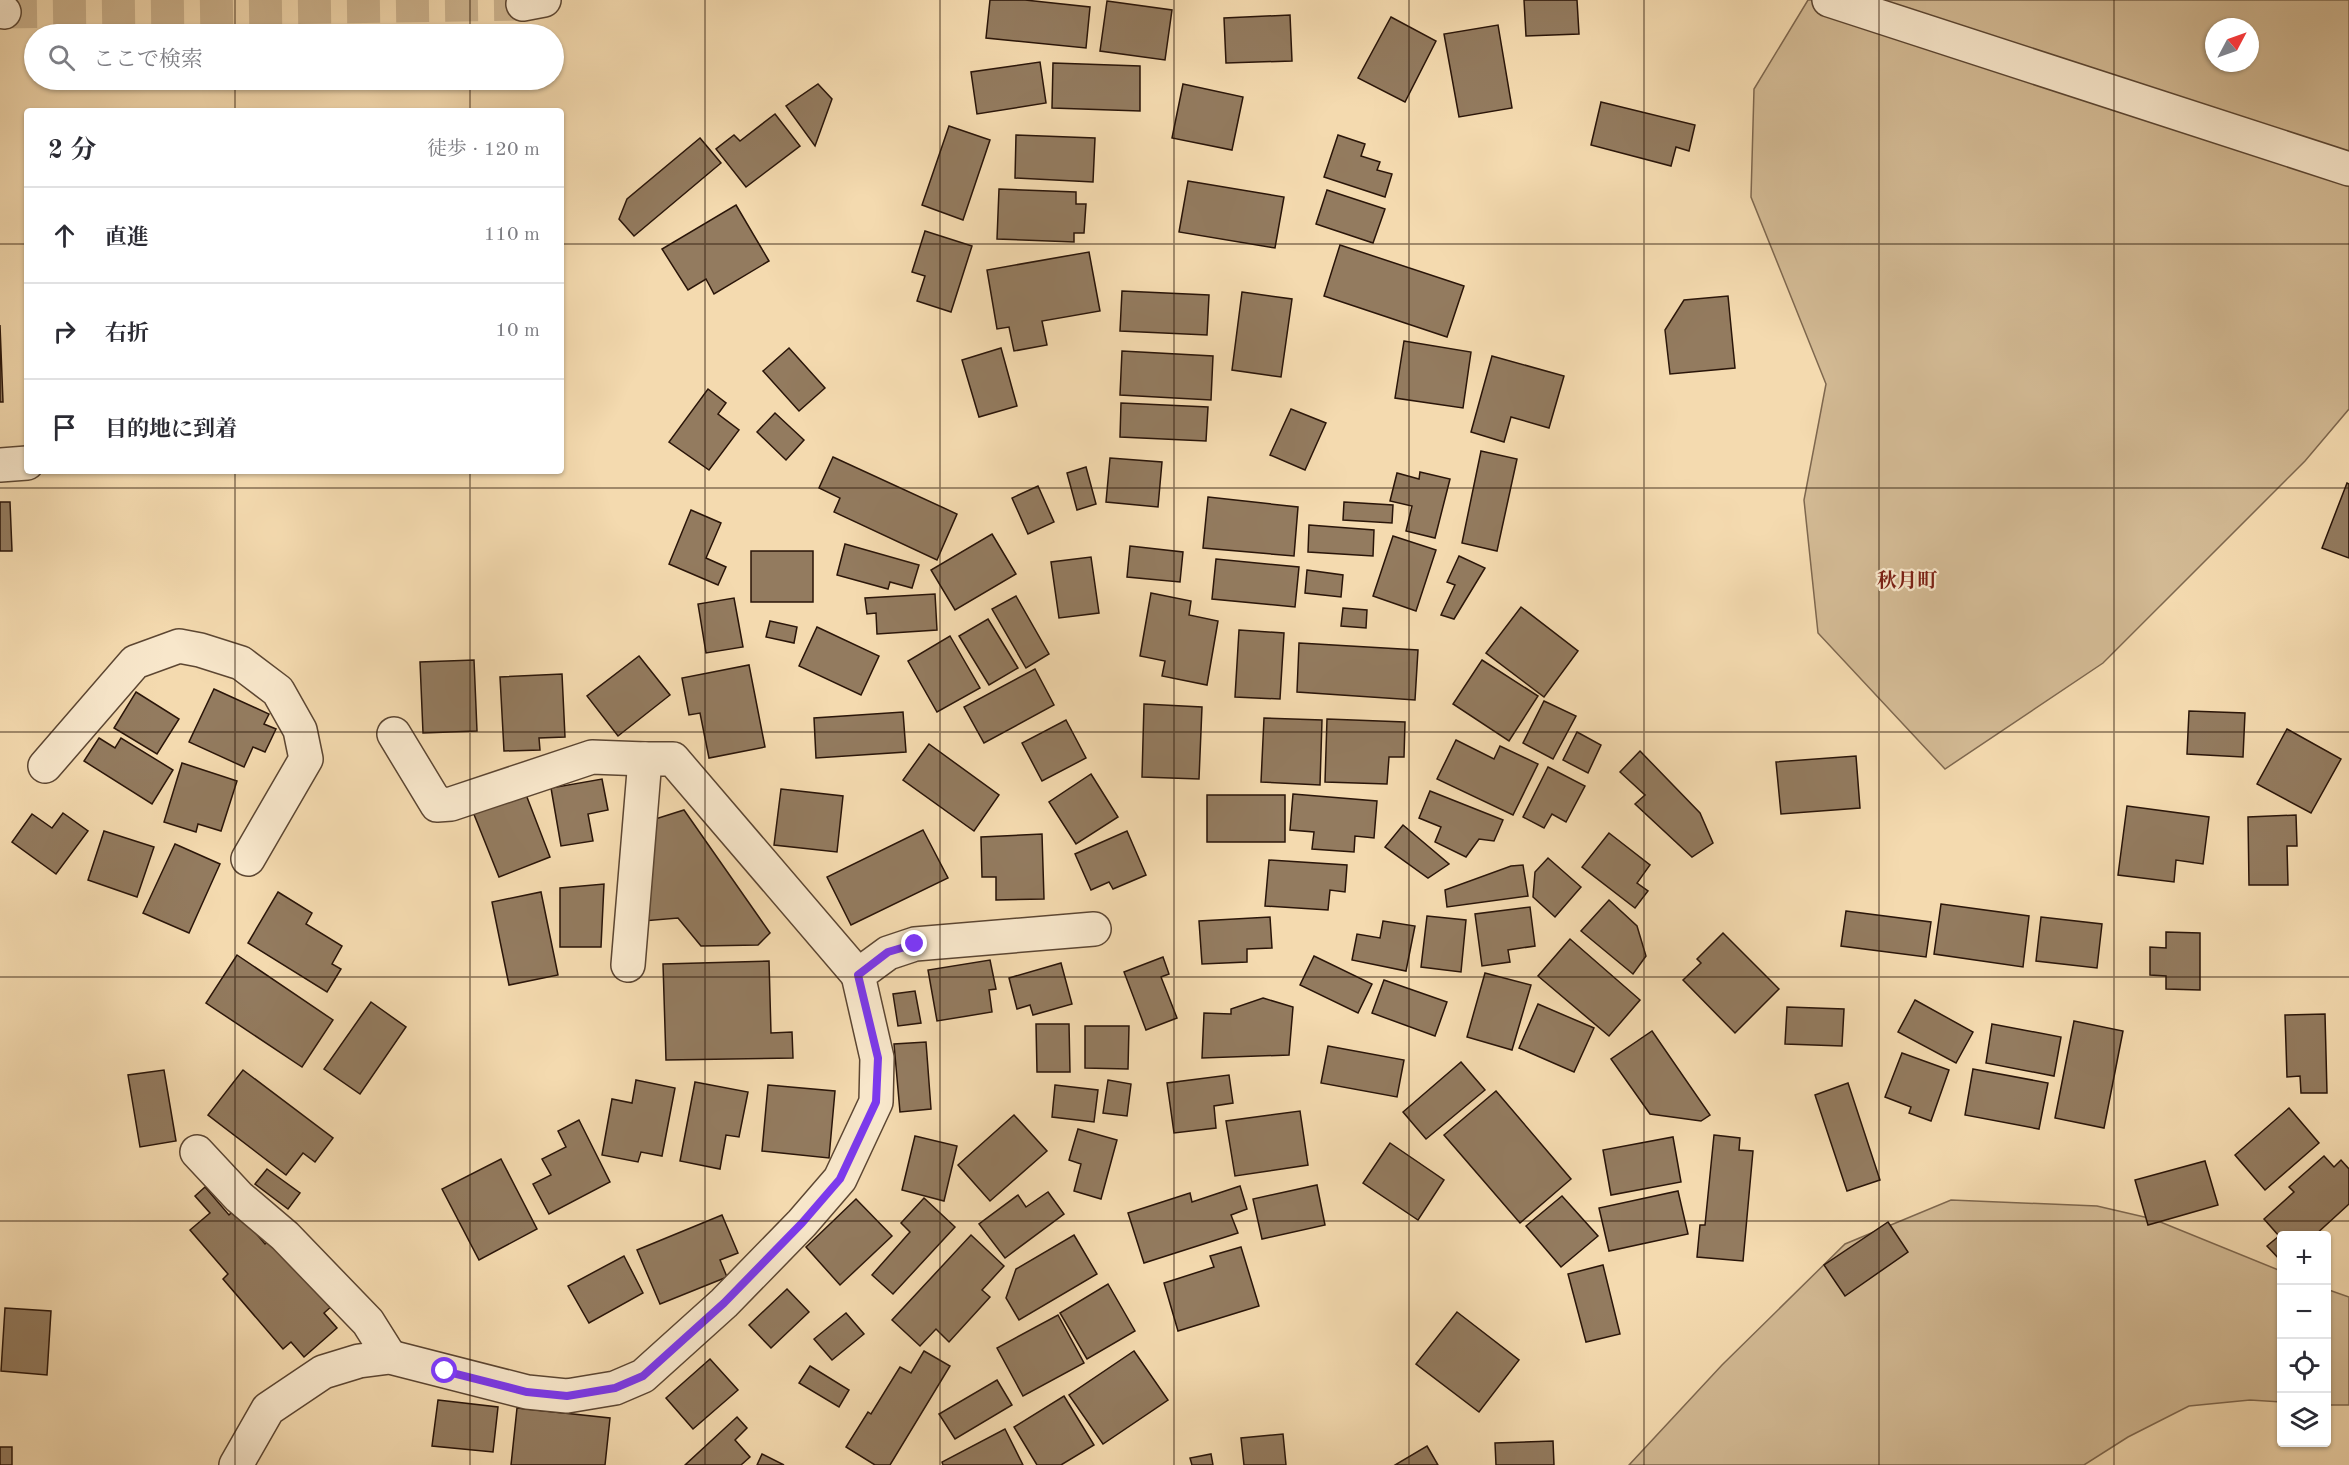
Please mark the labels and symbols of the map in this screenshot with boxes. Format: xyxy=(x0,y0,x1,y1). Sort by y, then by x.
north arrow xyxy=(2205,18,2259,72)
district label: 秋月町 xyxy=(1877,570,1938,592)
route end xyxy=(901,930,927,956)
route start xyxy=(431,1357,457,1383)

